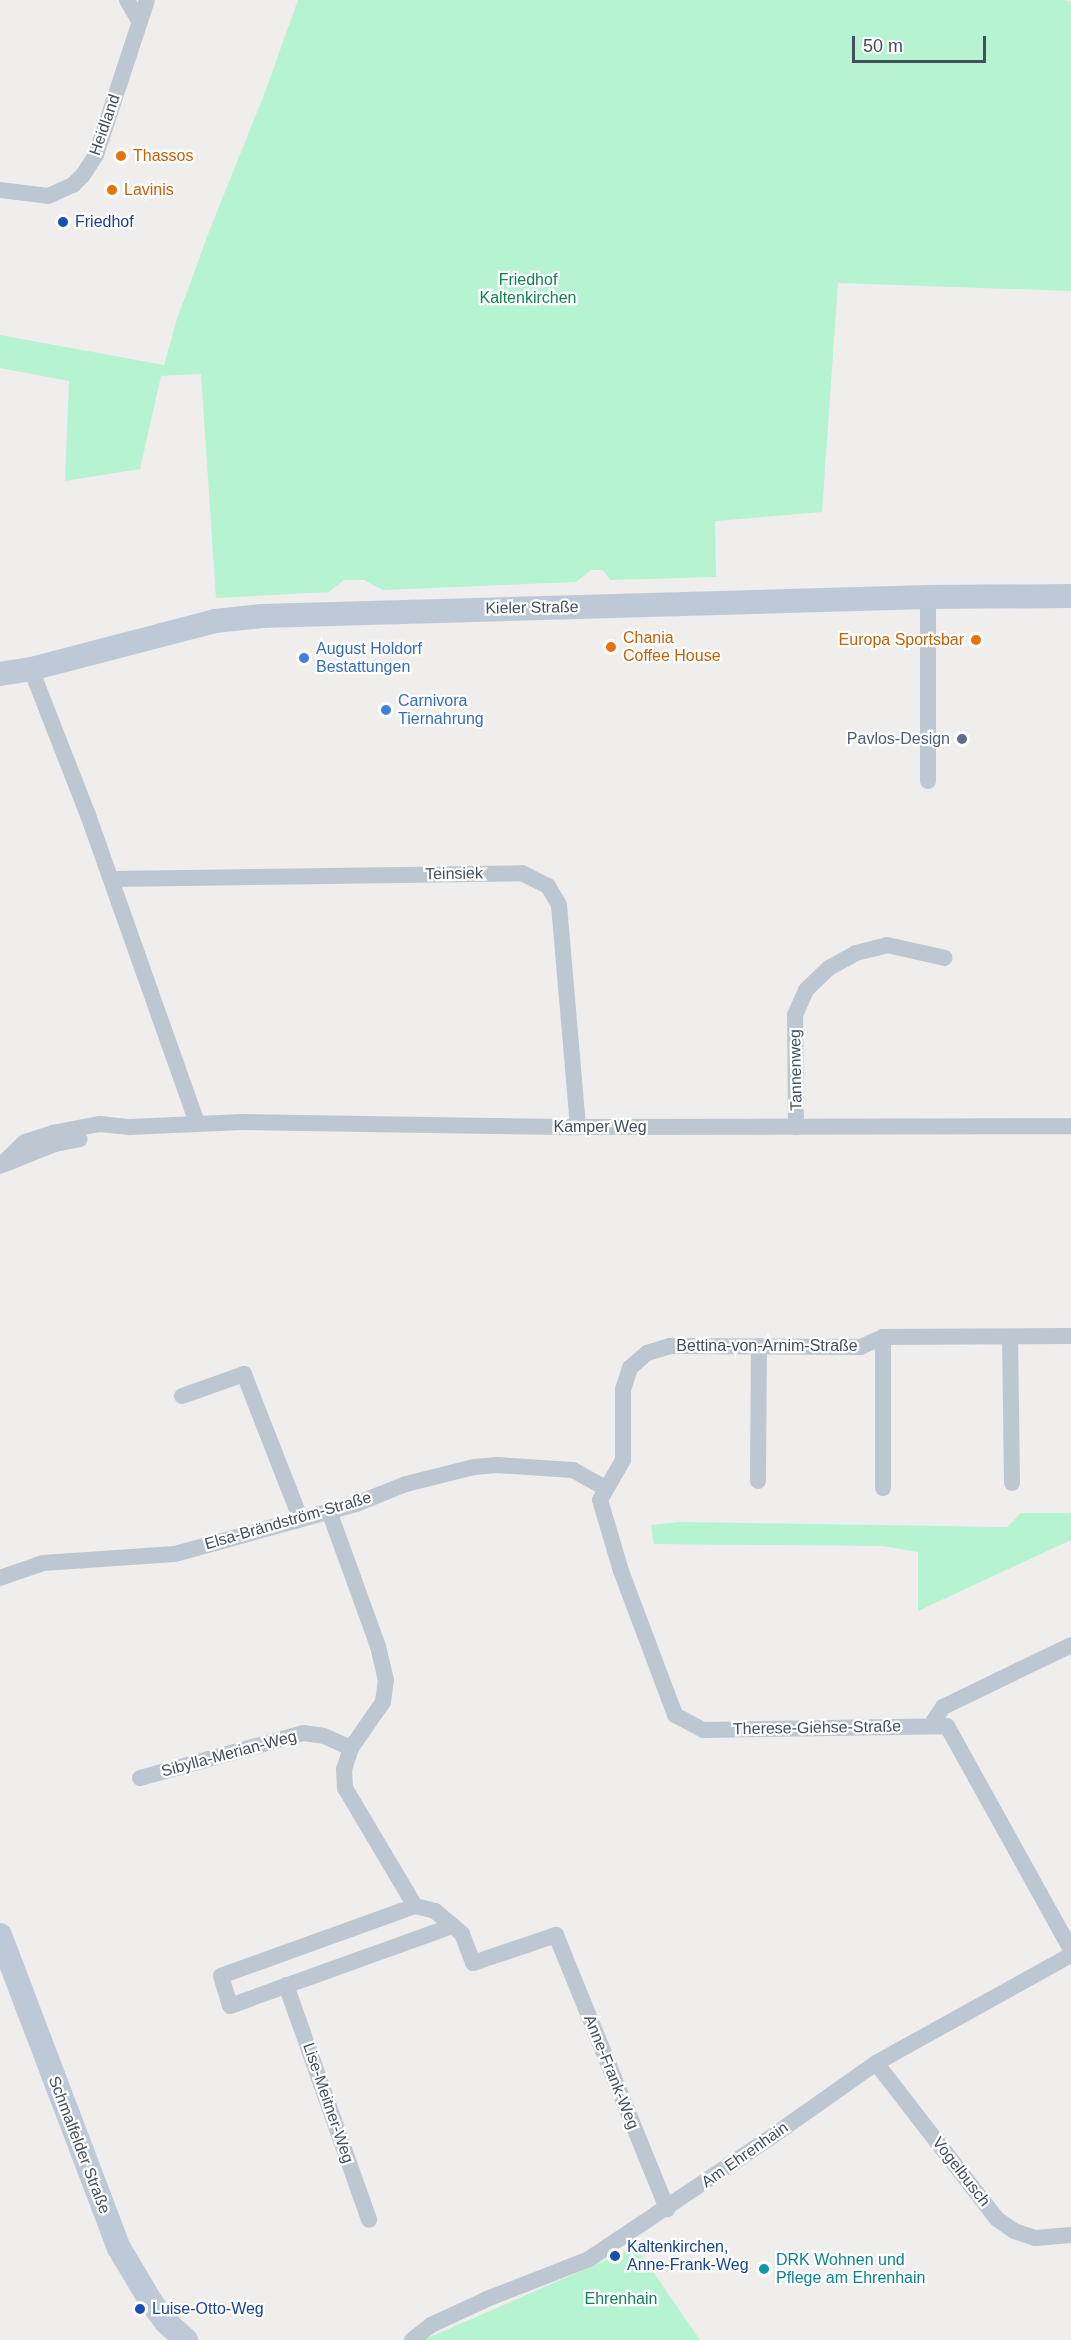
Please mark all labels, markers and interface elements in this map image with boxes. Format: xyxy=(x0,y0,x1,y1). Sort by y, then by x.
scale bar xyxy=(855,24,988,62)
text: 50 m xyxy=(863,36,903,56)
street label: Heidland xyxy=(86,92,124,158)
place label: Thassos xyxy=(133,146,193,166)
marker: Thassos xyxy=(114,149,128,163)
place label: Lavinis xyxy=(124,180,174,200)
marker: Lavinis xyxy=(105,183,119,197)
place label: Friedhof xyxy=(75,212,134,232)
marker: Friedhof xyxy=(56,215,70,229)
park label: Friedhof Kaltenkirchen xyxy=(480,270,576,308)
street label: Kieler Straße xyxy=(485,598,579,618)
place label: Chania Coffee House xyxy=(623,628,721,666)
place label: Europa Sportsbar xyxy=(839,630,964,650)
marker: Europa Sportsbar xyxy=(969,633,983,647)
place label: August Holdorf Bestattungen xyxy=(316,639,422,677)
marker: Chania Coffee House xyxy=(604,640,618,654)
marker: August Holdorf Bestattungen xyxy=(297,651,311,665)
place label: Carnivora Tiernahrung xyxy=(398,691,484,729)
marker: Carnivora Tiernahrung xyxy=(379,703,393,717)
place label: Pavlos-Design xyxy=(847,729,950,749)
marker: Pavlos-Design xyxy=(955,732,969,746)
street label: Teinsiek xyxy=(425,864,483,884)
street label: Tannenweg xyxy=(786,1029,806,1111)
street label: Kamper Weg xyxy=(553,1117,647,1137)
street label: Bettina-von-Arnim-Straße xyxy=(676,1336,858,1356)
street label: Elsa-Brändström-Straße xyxy=(202,1488,374,1554)
street label: Therese-Giehse-Straße xyxy=(733,1717,901,1739)
street label: Sibylla-Merian-Weg xyxy=(159,1727,299,1781)
street label: Anne-Frank-Weg xyxy=(579,2012,643,2132)
street label: Lise-Meitner-Weg xyxy=(298,2040,358,2166)
street label: Schmalfelder Straße xyxy=(44,2073,114,2217)
street label: Am Ehrenhain xyxy=(698,2118,792,2192)
street label: Vogelbusch xyxy=(928,2133,994,2211)
place label: Kaltenkirchen, Anne-Frank-Weg xyxy=(627,2237,749,2275)
marker: Kaltenkirchen, Anne-Frank-Weg xyxy=(608,2249,622,2263)
place label: DRK Wohnen und Pflege am Ehrenhain xyxy=(776,2250,925,2288)
marker: DRK Wohnen und Pflege am Ehrenhain xyxy=(757,2262,771,2276)
park label: Ehrenhain xyxy=(585,2289,657,2309)
place label: Luise-Otto-Weg xyxy=(152,2299,264,2319)
marker: Luise-Otto-Weg xyxy=(133,2302,147,2316)

